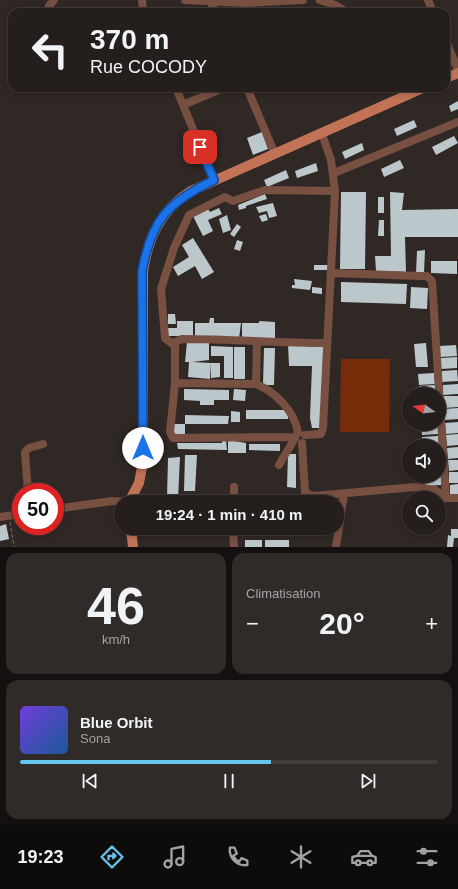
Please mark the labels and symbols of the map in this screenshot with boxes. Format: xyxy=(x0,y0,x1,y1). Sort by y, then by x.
pin xyxy=(183,130,217,164)
north arrow xyxy=(402,387,446,431)
position arrow xyxy=(122,427,164,469)
speed limit sign: 50 xyxy=(12,483,64,535)

